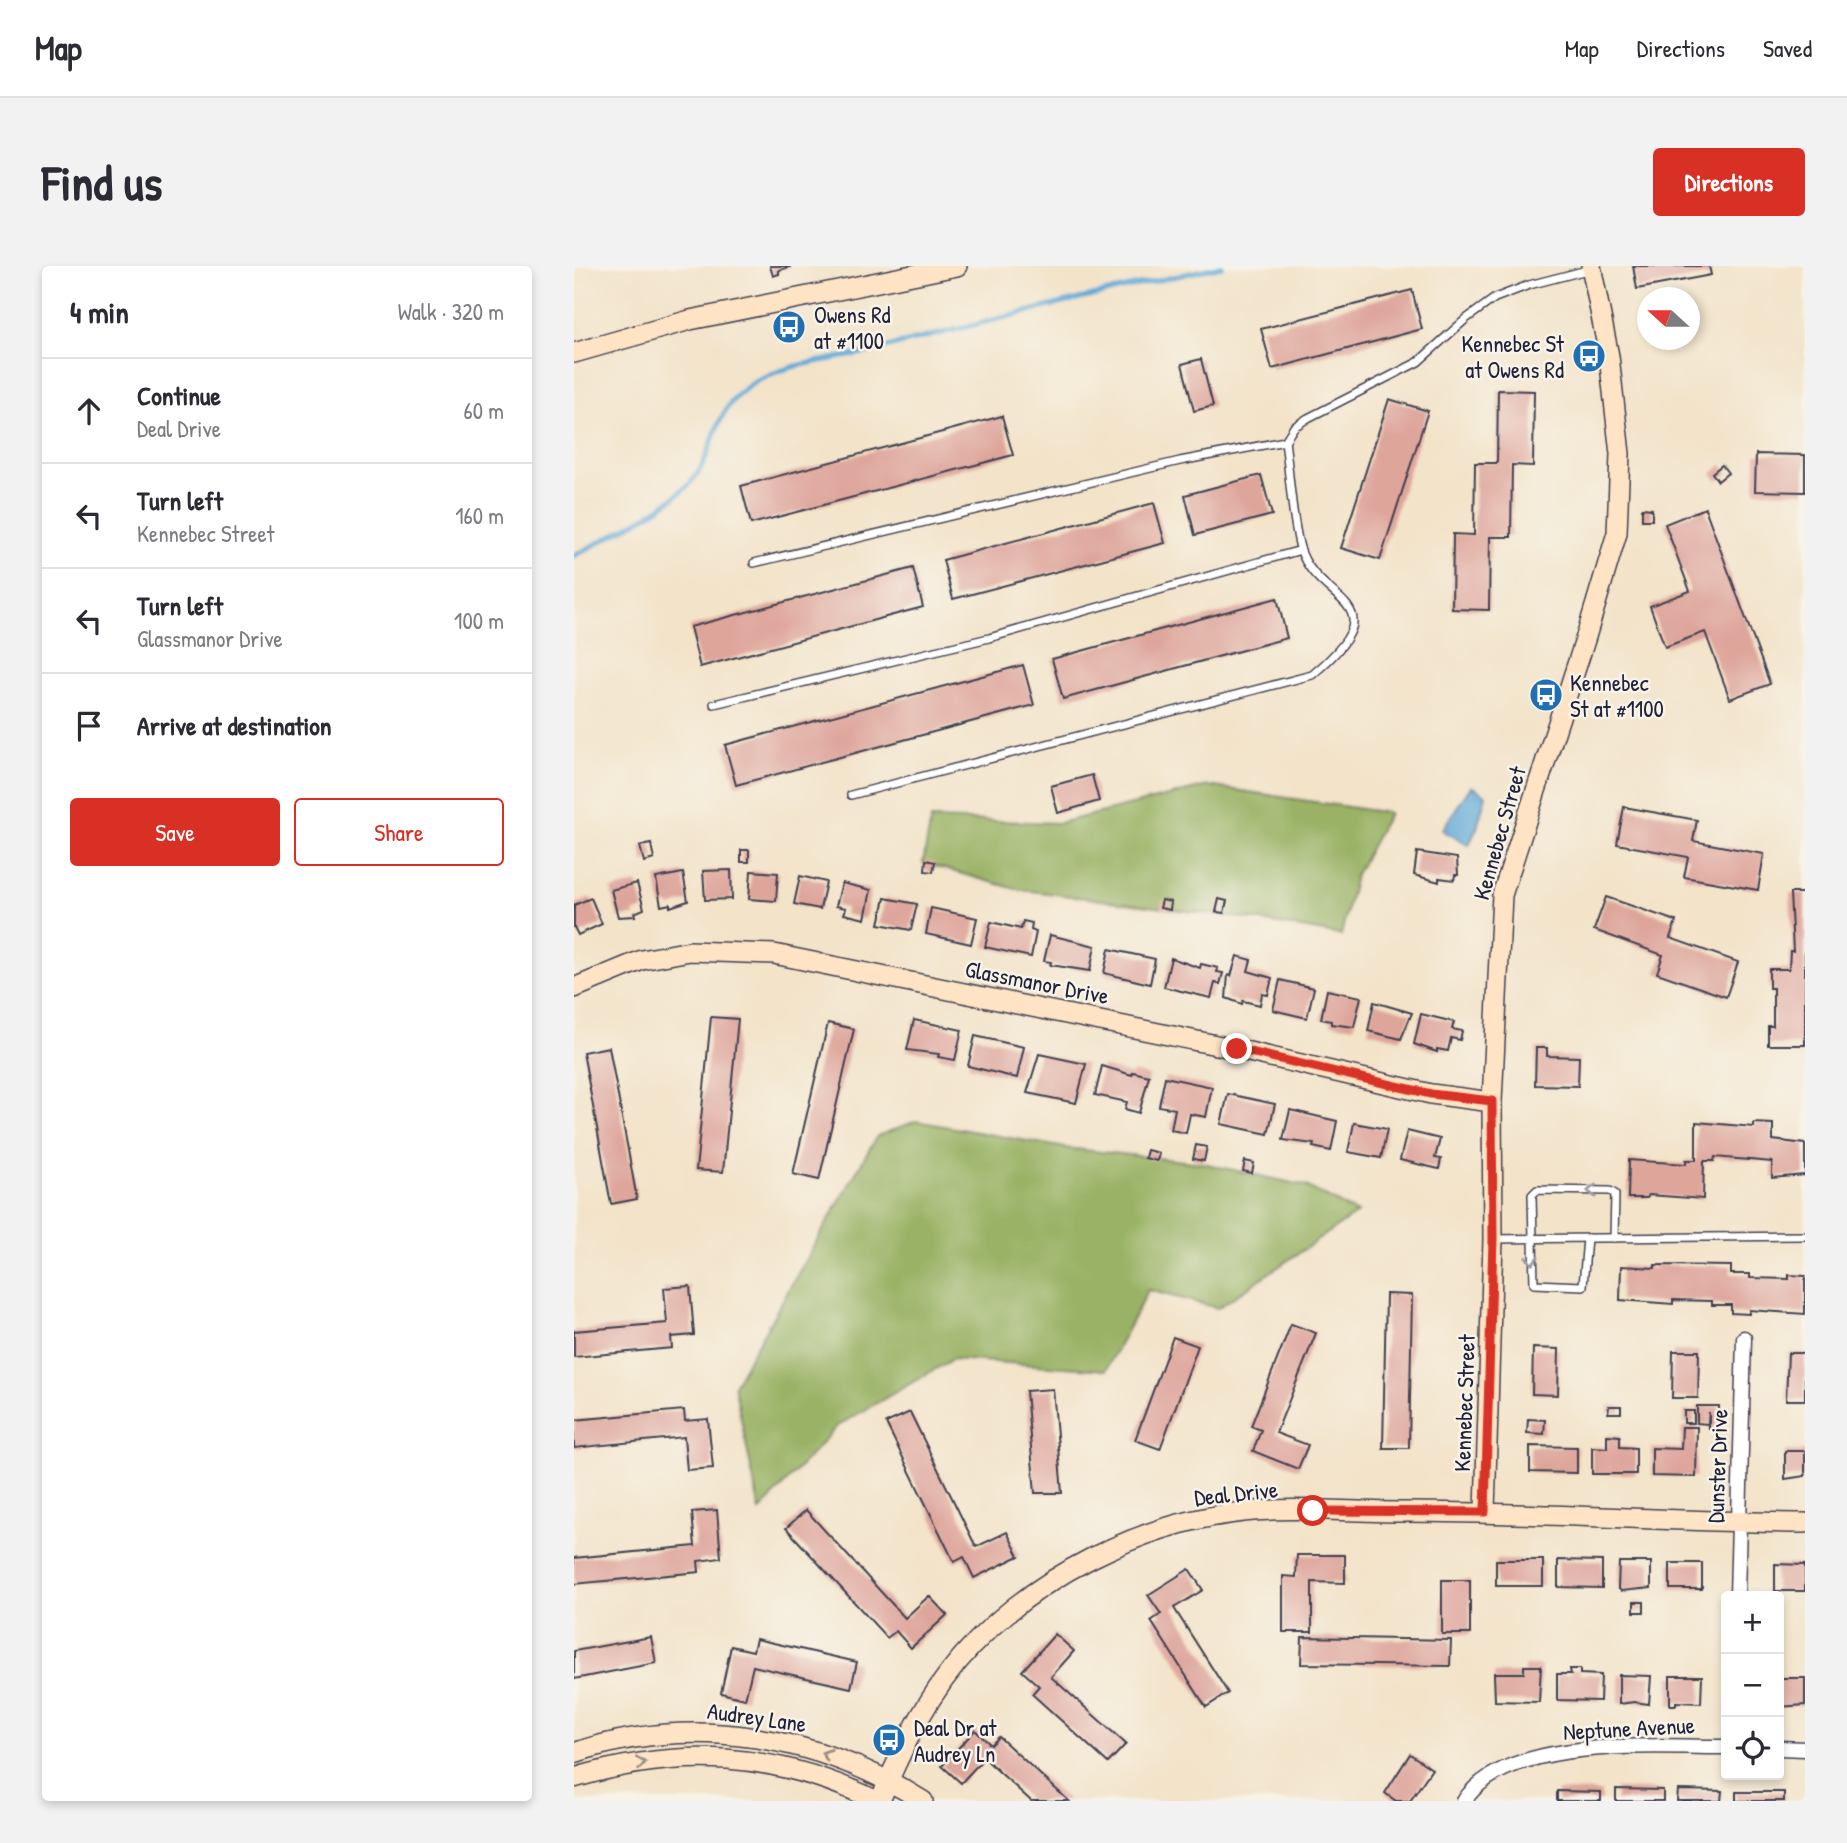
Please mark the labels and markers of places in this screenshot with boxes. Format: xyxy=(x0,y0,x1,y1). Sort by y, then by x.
place label: Owens Rd at #1100 xyxy=(814,299,891,356)
bus stop icon: Owens Rd at #1100 xyxy=(770,308,808,346)
place label: Kennebec St at Owens Rd xyxy=(1462,328,1565,385)
bus stop icon: Kennebec St at Owens Rd xyxy=(1570,337,1608,375)
place label: Kennebec St at #1100 xyxy=(1570,667,1664,724)
bus stop icon: Kennebec St at #1100 xyxy=(1527,676,1565,714)
place label: Deal Dr at Audrey Ln xyxy=(914,1712,998,1769)
bus stop icon: Deal Dr at Audrey Ln xyxy=(870,1721,908,1759)

